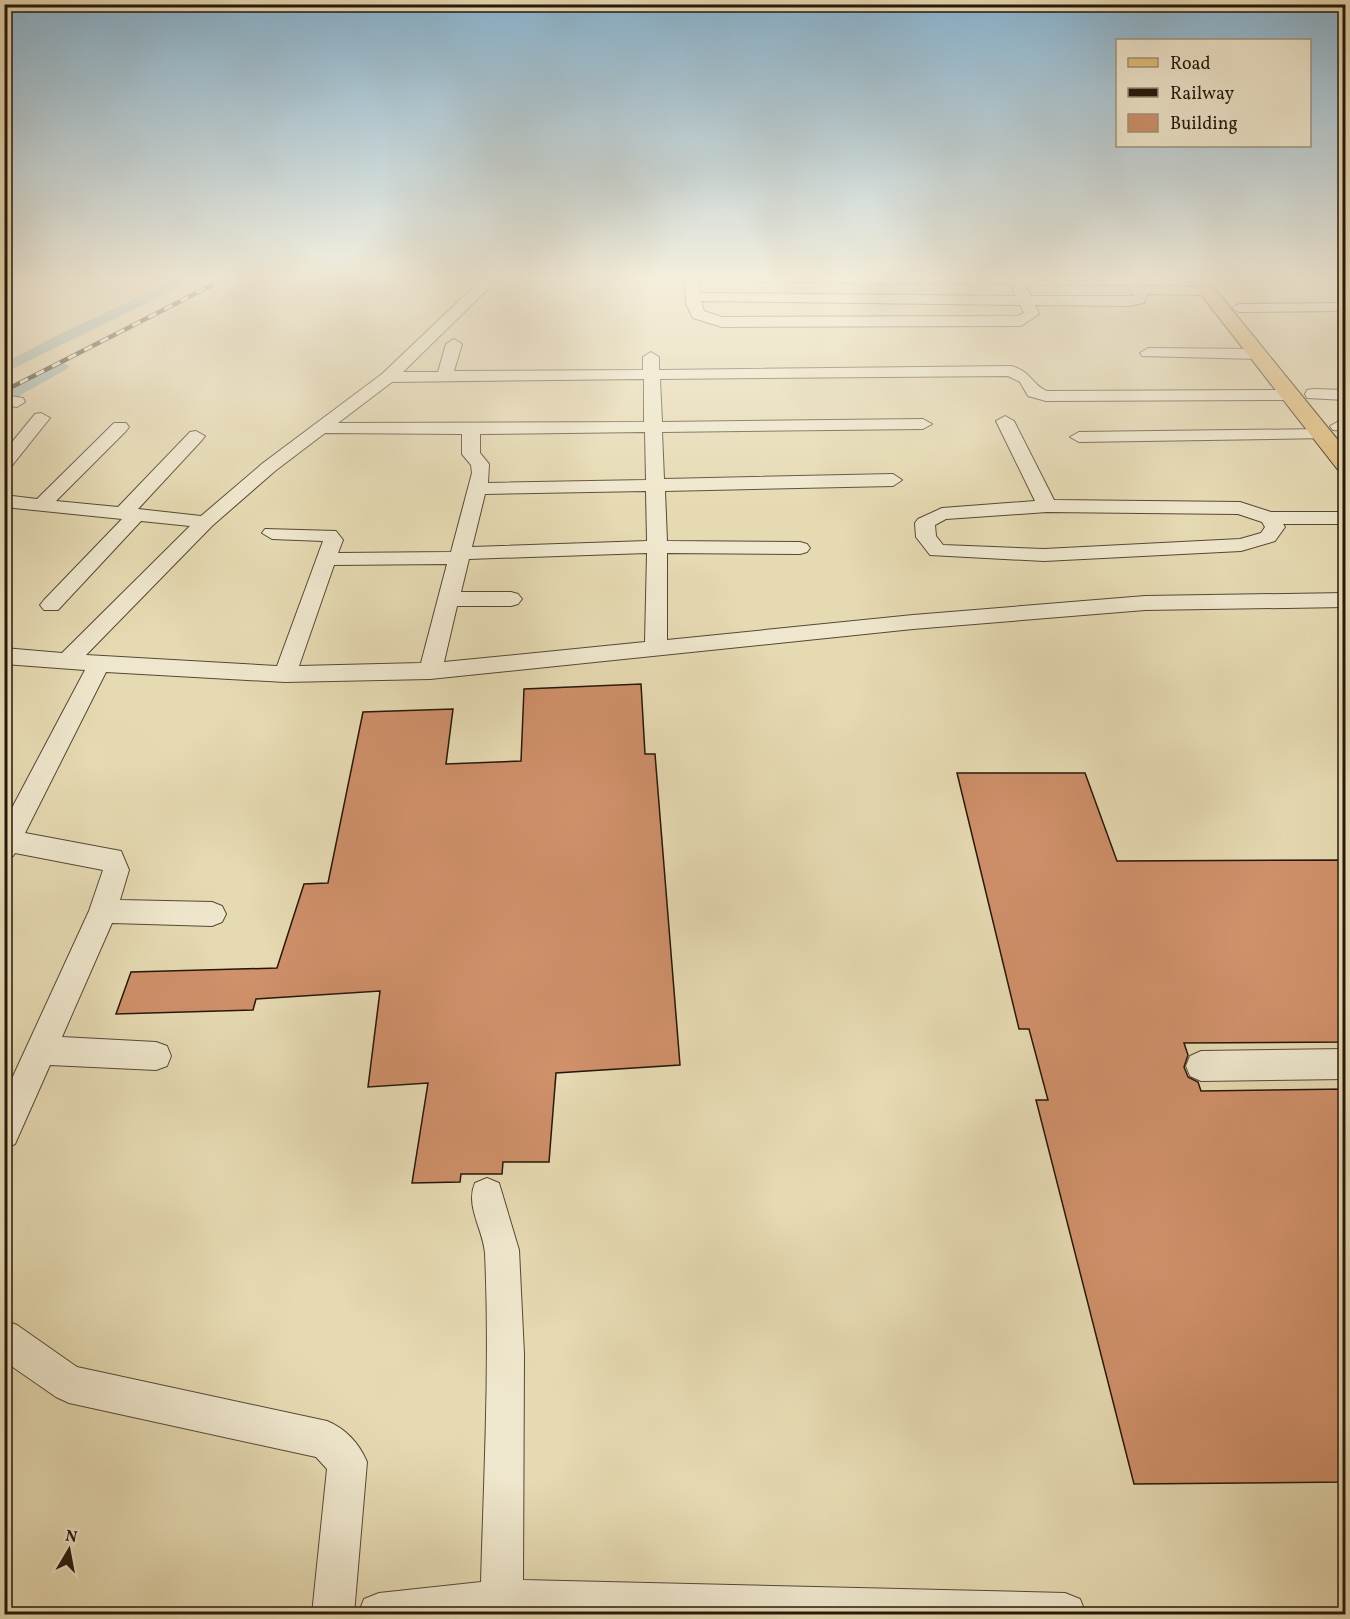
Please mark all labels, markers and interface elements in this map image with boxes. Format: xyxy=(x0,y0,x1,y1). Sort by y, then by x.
legend xyxy=(1116,39,1311,147)
text: Road xyxy=(1170,52,1211,77)
text: Railway xyxy=(1170,82,1234,107)
text: Building xyxy=(1170,112,1238,137)
north arrow xyxy=(39,1520,99,1580)
text: N xyxy=(64,1525,79,1549)

